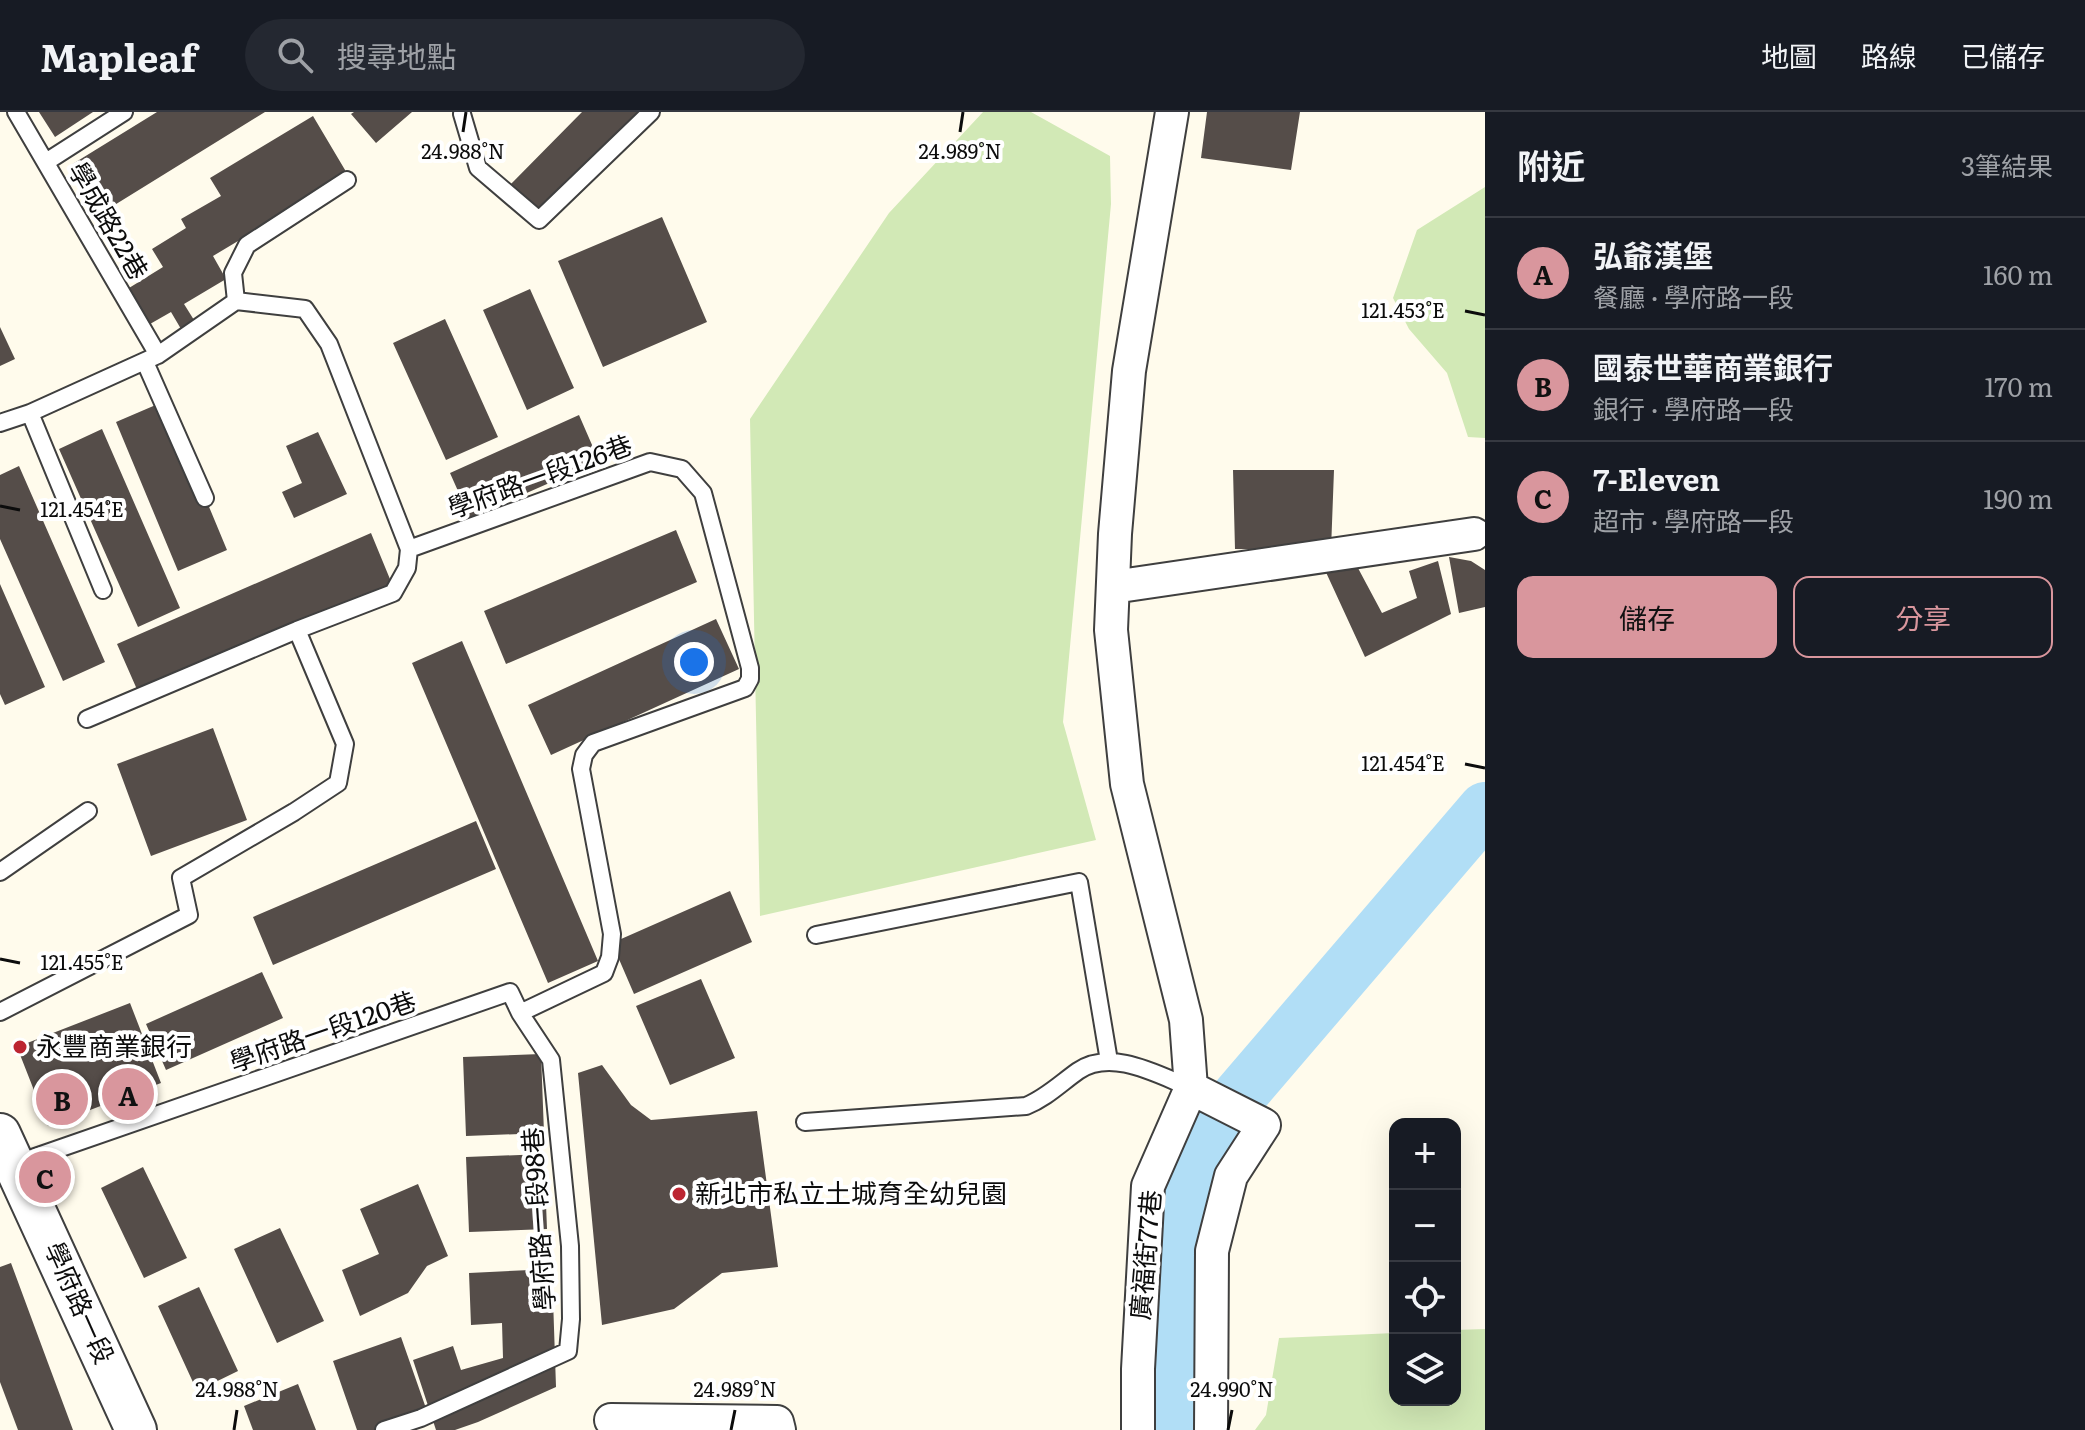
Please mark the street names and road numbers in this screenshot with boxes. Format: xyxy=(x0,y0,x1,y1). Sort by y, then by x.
street label: 學成路22巷 xyxy=(61,154,160,286)
street label: 學府路一段126巷 xyxy=(441,423,637,526)
street label: 學府路一段120巷 xyxy=(224,979,421,1080)
street label: 學府路一段98巷 xyxy=(511,1126,562,1312)
street label: 廣福街77巷 xyxy=(1118,1188,1169,1321)
street label: 學府路一段 xyxy=(37,1235,126,1369)

